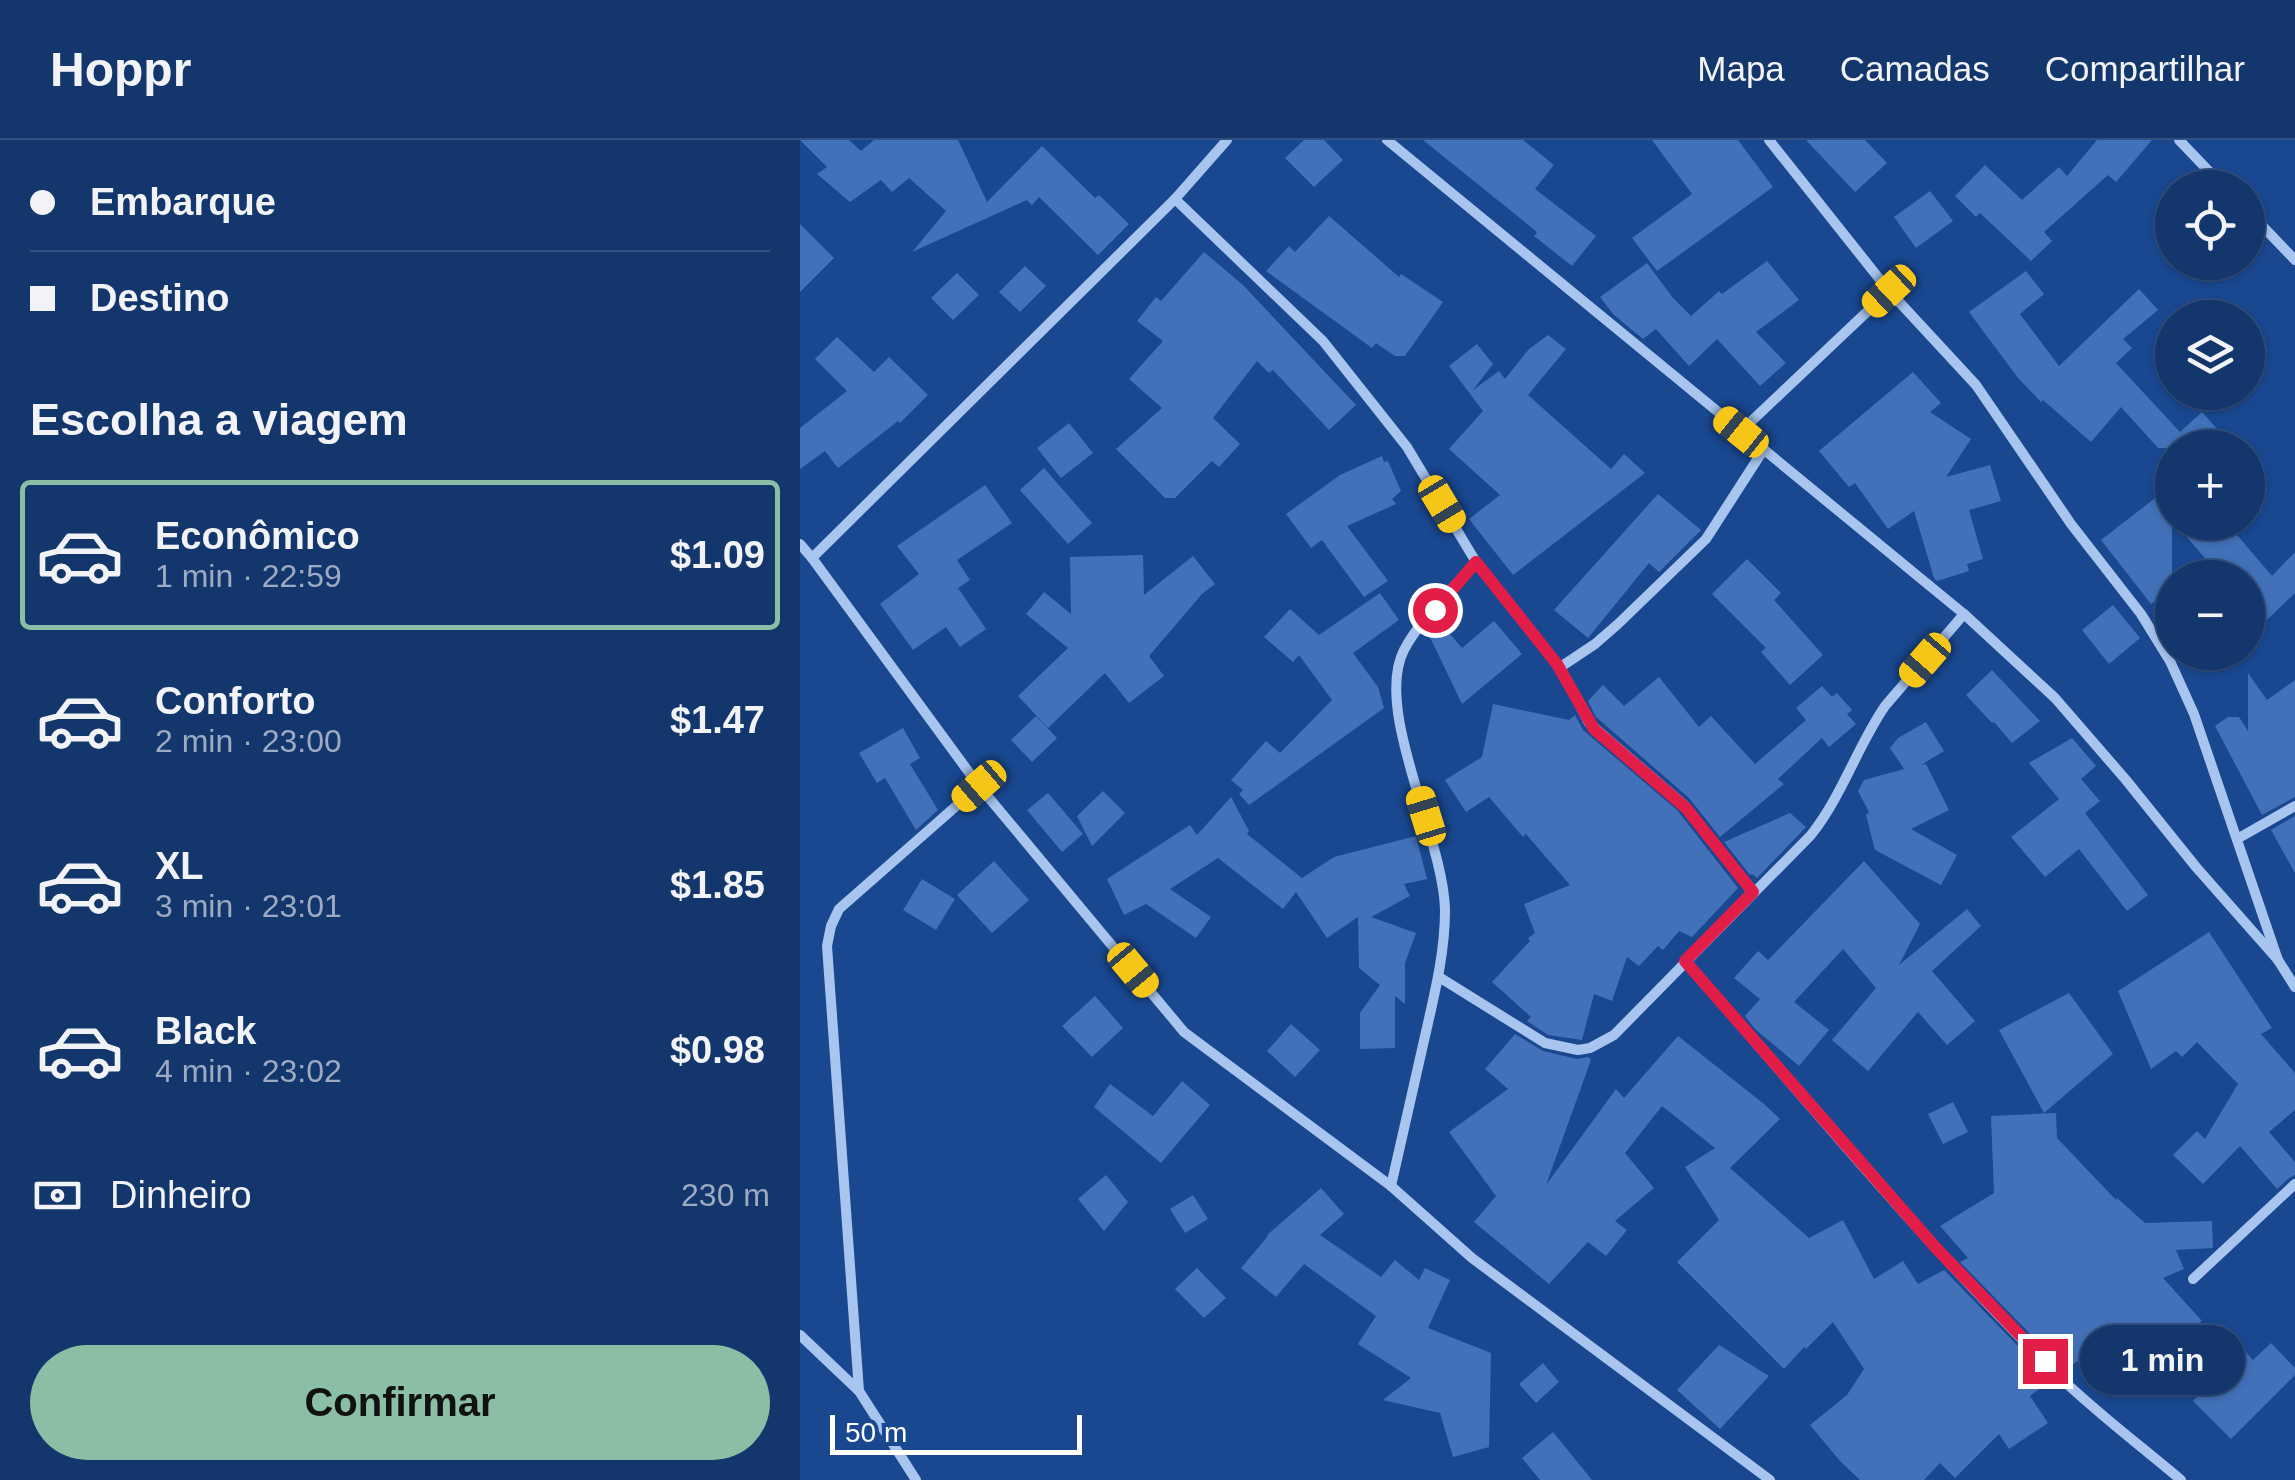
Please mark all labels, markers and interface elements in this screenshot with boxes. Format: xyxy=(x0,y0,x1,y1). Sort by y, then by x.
text: Hoppr xyxy=(50,43,191,96)
text: Mapa xyxy=(1697,49,1785,88)
text: Camadas xyxy=(1840,49,1990,88)
text: Compartilhar xyxy=(2045,49,2245,88)
map controls xyxy=(2155,170,2265,670)
button: locate xyxy=(2155,170,2265,280)
text: Embarque xyxy=(90,181,276,223)
car xyxy=(1857,260,1921,322)
text: Destino xyxy=(90,277,229,319)
button: layers xyxy=(2155,300,2265,410)
text: Escolha a viagem xyxy=(30,394,408,445)
car xyxy=(1708,401,1774,463)
button: + xyxy=(2155,430,2265,540)
car xyxy=(1414,471,1470,537)
icon: car xyxy=(35,510,125,600)
text: Econômico xyxy=(155,515,360,557)
text: $1.09 xyxy=(670,534,765,576)
text: 1 min · 22:59 xyxy=(155,558,342,594)
button: − xyxy=(2155,560,2265,670)
route start xyxy=(1413,588,1458,633)
car xyxy=(1894,628,1956,692)
icon: car xyxy=(35,675,125,765)
text: Conforto xyxy=(155,680,315,722)
text: $1.47 xyxy=(670,699,765,741)
text: 2 min · 23:00 xyxy=(155,723,342,759)
car xyxy=(947,755,1011,817)
car xyxy=(1403,783,1449,849)
icon: car xyxy=(35,840,125,930)
text: XL xyxy=(155,845,204,887)
text: $1.85 xyxy=(670,864,765,906)
text: 3 min · 23:01 xyxy=(155,888,342,924)
car xyxy=(1102,937,1164,1003)
icon: car xyxy=(35,1005,125,1095)
text: Black xyxy=(155,1010,256,1052)
text: $0.98 xyxy=(670,1029,765,1071)
text: 4 min · 23:02 xyxy=(155,1053,342,1089)
icon: cash xyxy=(30,1168,85,1223)
text: Dinheiro xyxy=(110,1174,252,1216)
text: 230 m xyxy=(681,1177,770,1213)
callout: 1 min xyxy=(2080,1326,2245,1396)
route end xyxy=(2023,1339,2068,1384)
text: 1 min xyxy=(2121,1342,2204,1378)
button: Confirmar xyxy=(30,1345,770,1460)
scale bar xyxy=(830,1410,1082,1454)
text: 50 m xyxy=(845,1417,907,1448)

